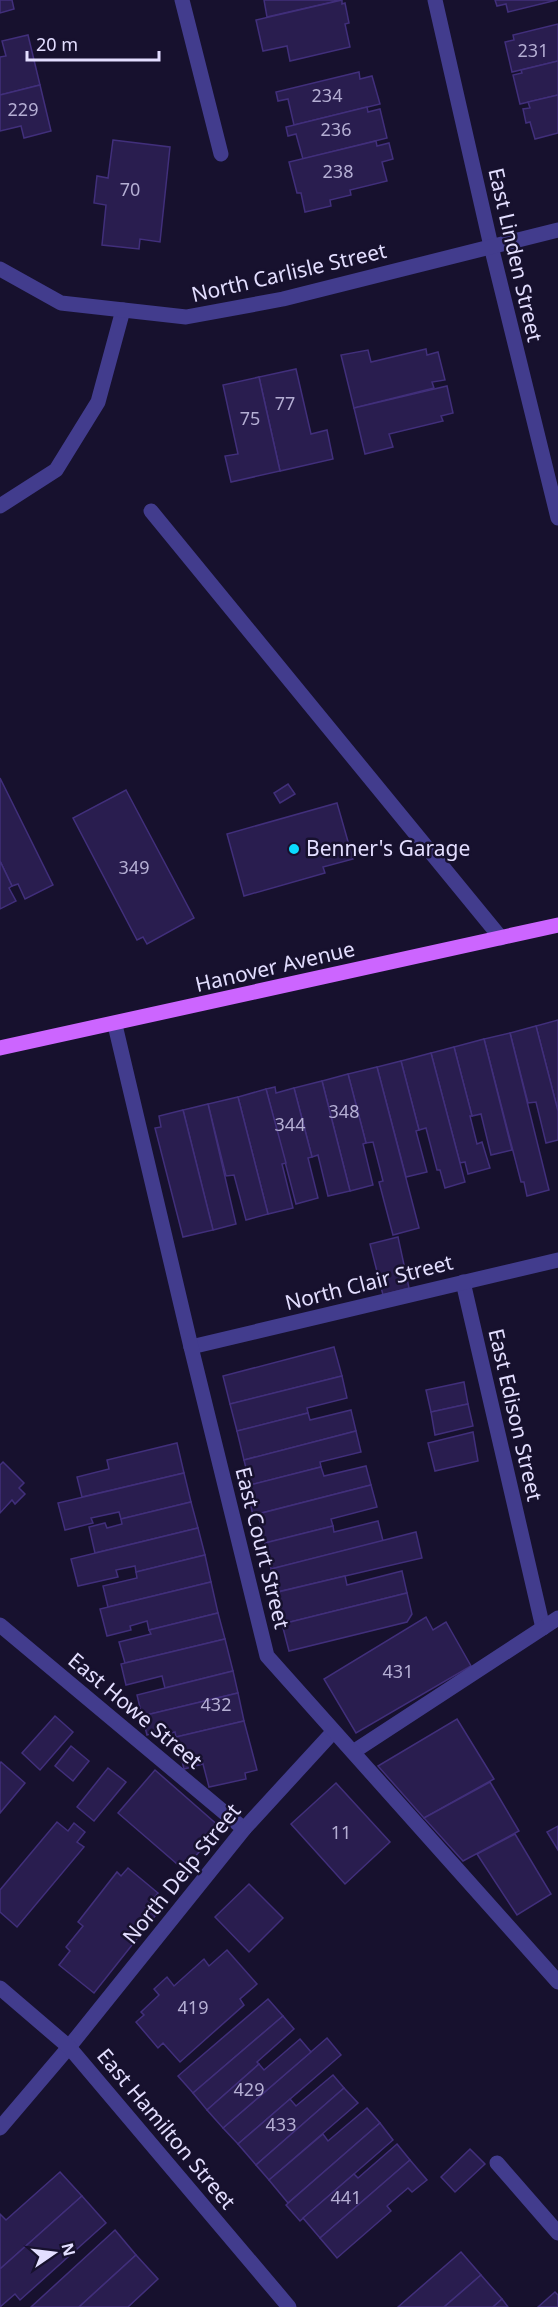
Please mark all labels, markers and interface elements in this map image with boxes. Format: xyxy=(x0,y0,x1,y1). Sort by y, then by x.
scale bar xyxy=(27,24,159,62)
text: 20 m xyxy=(36,32,78,56)
house number: 231 xyxy=(518,38,548,62)
house number: 234 xyxy=(312,83,342,107)
house number: 229 xyxy=(8,97,38,121)
house number: 236 xyxy=(321,117,351,141)
house number: 238 xyxy=(323,159,353,183)
street label: East Linden Street xyxy=(482,165,550,345)
house number: 70 xyxy=(120,177,140,201)
street label: North Carlisle Street xyxy=(189,236,389,308)
house number: 77 xyxy=(275,391,295,415)
house number: 75 xyxy=(240,406,260,430)
place label: Benner's Garage xyxy=(306,834,470,862)
marker: Benner's Garage xyxy=(287,842,301,856)
house number: 349 xyxy=(119,855,149,879)
street label: Hanover Avenue xyxy=(192,934,357,998)
house number: 348 xyxy=(329,1099,359,1123)
house number: 344 xyxy=(275,1112,305,1136)
street label: North Clair Street xyxy=(282,1248,456,1316)
street label: East Edison Street xyxy=(482,1326,550,1504)
street label: East Court Street xyxy=(229,1464,297,1632)
street label: East Howe Street xyxy=(63,1646,209,1775)
house number: 431 xyxy=(383,1659,413,1683)
house number: 432 xyxy=(201,1692,231,1716)
street label: North Delp Street xyxy=(116,1797,247,1949)
house number: 11 xyxy=(331,1820,351,1844)
house number: 419 xyxy=(178,1995,208,2019)
street label: East Hamilton Street xyxy=(91,2042,243,2215)
house number: 429 xyxy=(234,2077,264,2101)
house number: 433 xyxy=(266,2112,296,2136)
house number: 441 xyxy=(331,2185,361,2209)
north arrow xyxy=(24,2223,84,2283)
text: N xyxy=(56,2240,81,2258)

